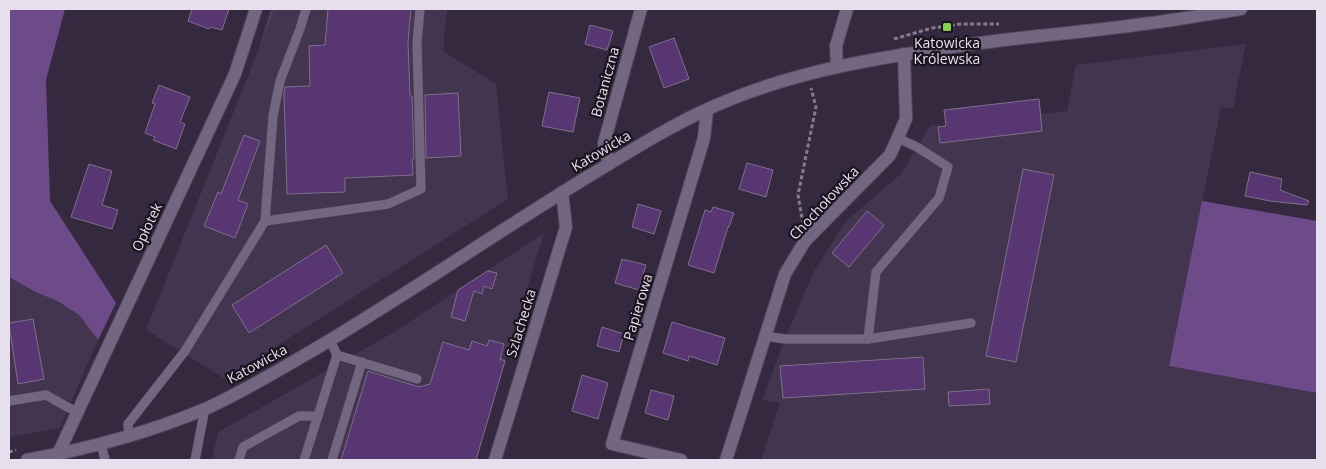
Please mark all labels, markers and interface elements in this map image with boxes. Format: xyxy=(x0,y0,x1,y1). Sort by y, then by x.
marker: Katowicka Królewska xyxy=(941,21,953,33)
place label: Katowicka Królewska xyxy=(914,33,980,68)
street label: Botaniczna xyxy=(586,45,623,119)
street label: Katowicka xyxy=(568,125,634,176)
street label: Chochołowska xyxy=(785,162,863,244)
street label: Opłotek xyxy=(127,199,166,254)
street label: Papierowa xyxy=(618,271,657,343)
street label: Szlachecka xyxy=(501,286,540,359)
street label: Katowicka xyxy=(223,339,290,388)

